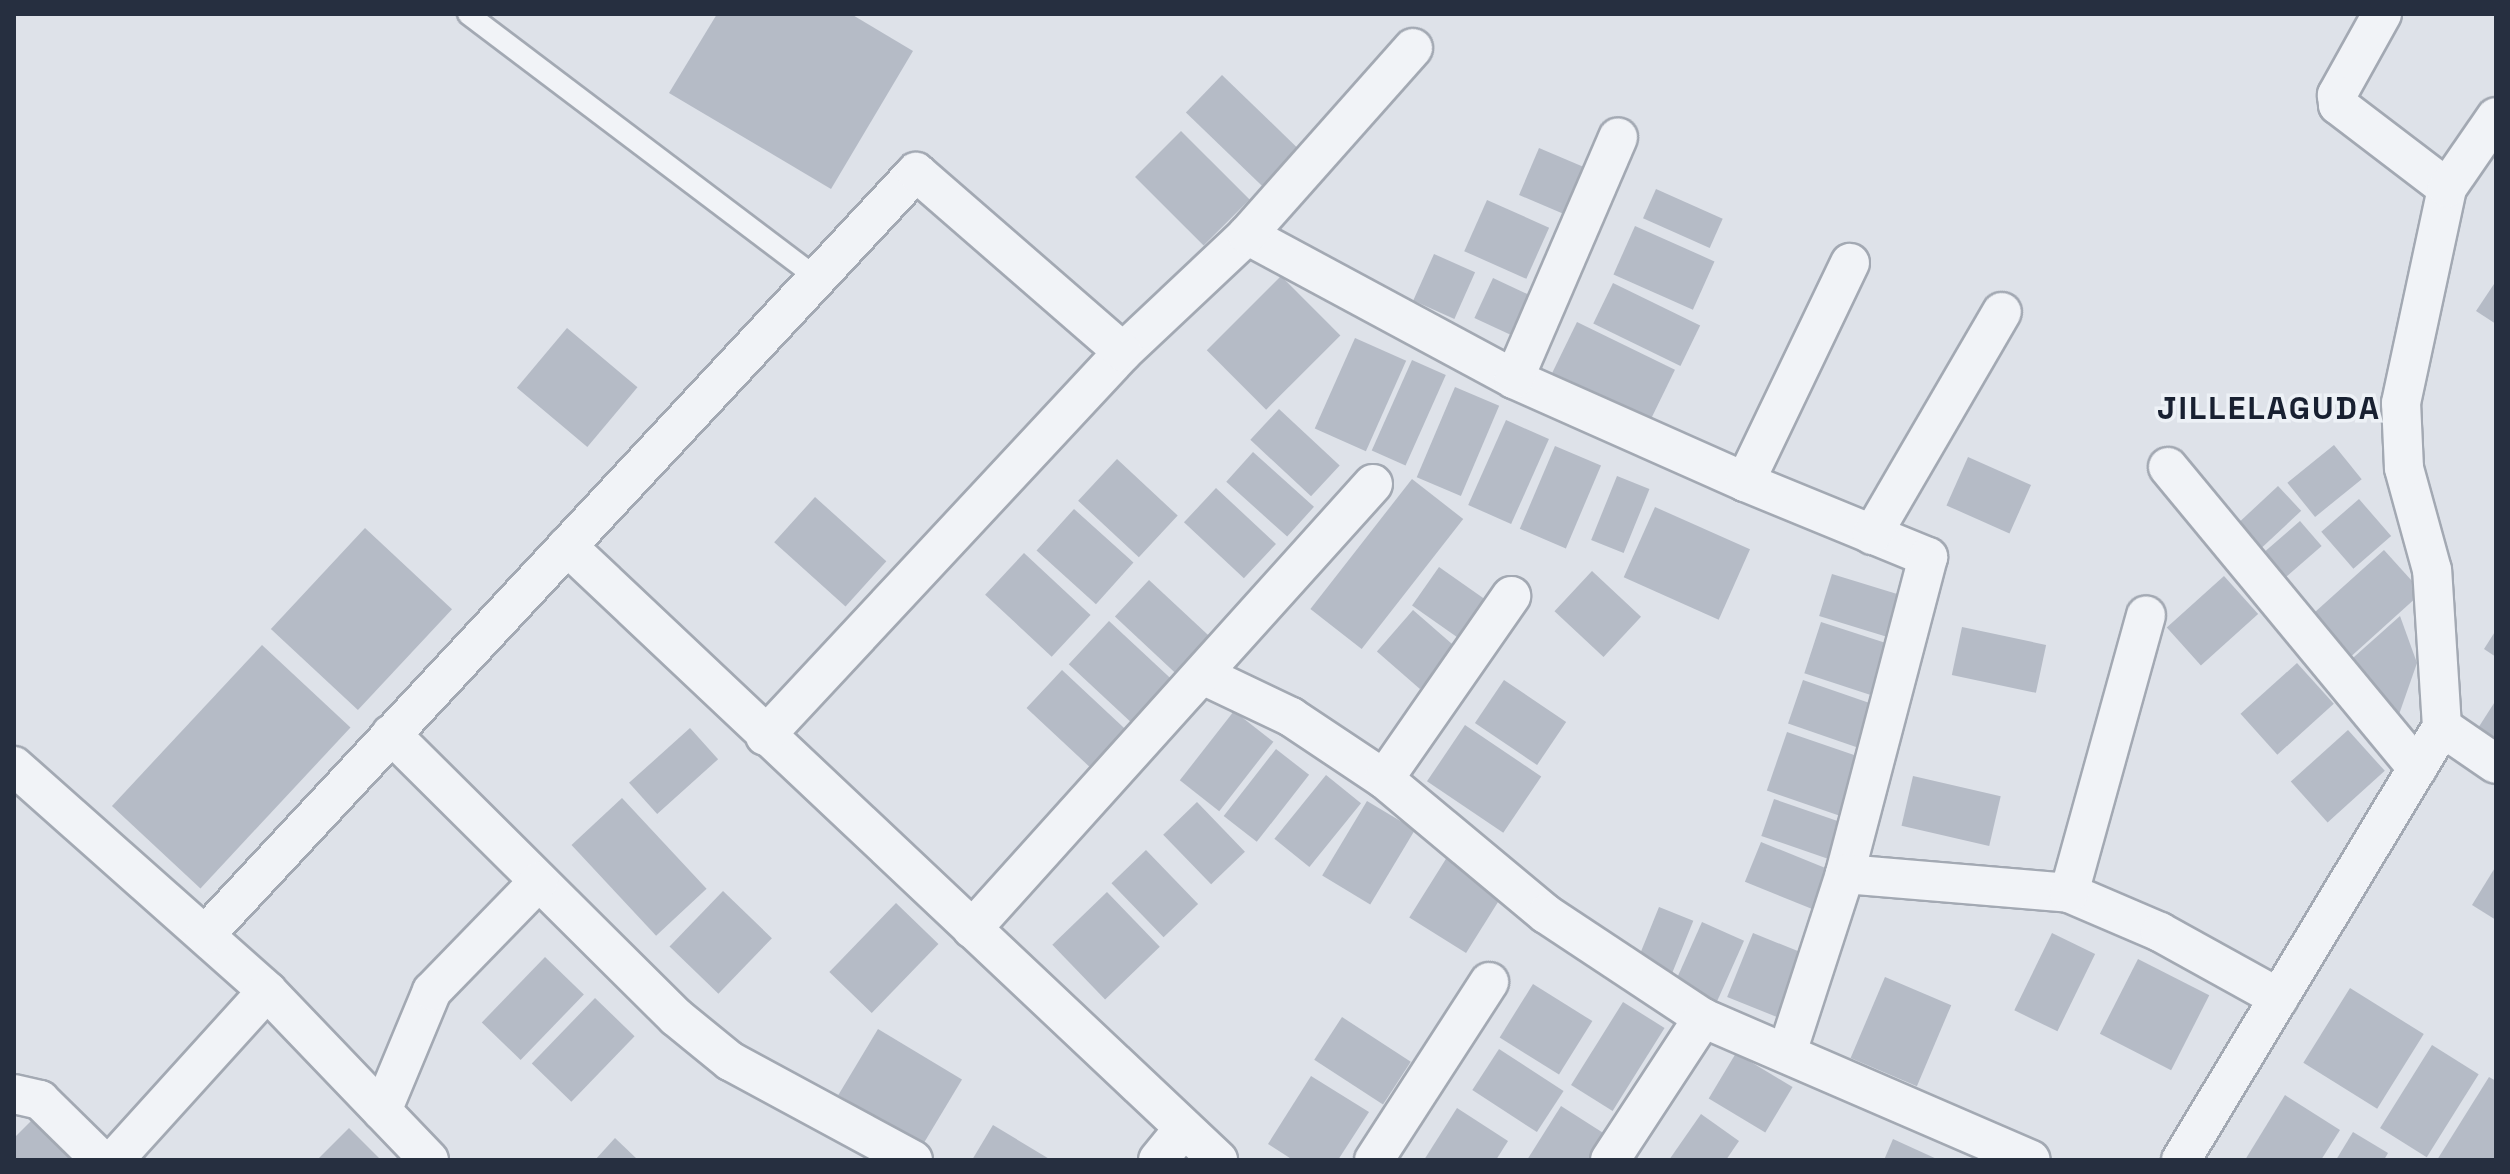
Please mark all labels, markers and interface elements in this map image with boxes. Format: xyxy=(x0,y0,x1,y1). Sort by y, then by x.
district label: JILLELAGUDA xyxy=(2157,389,2381,427)

